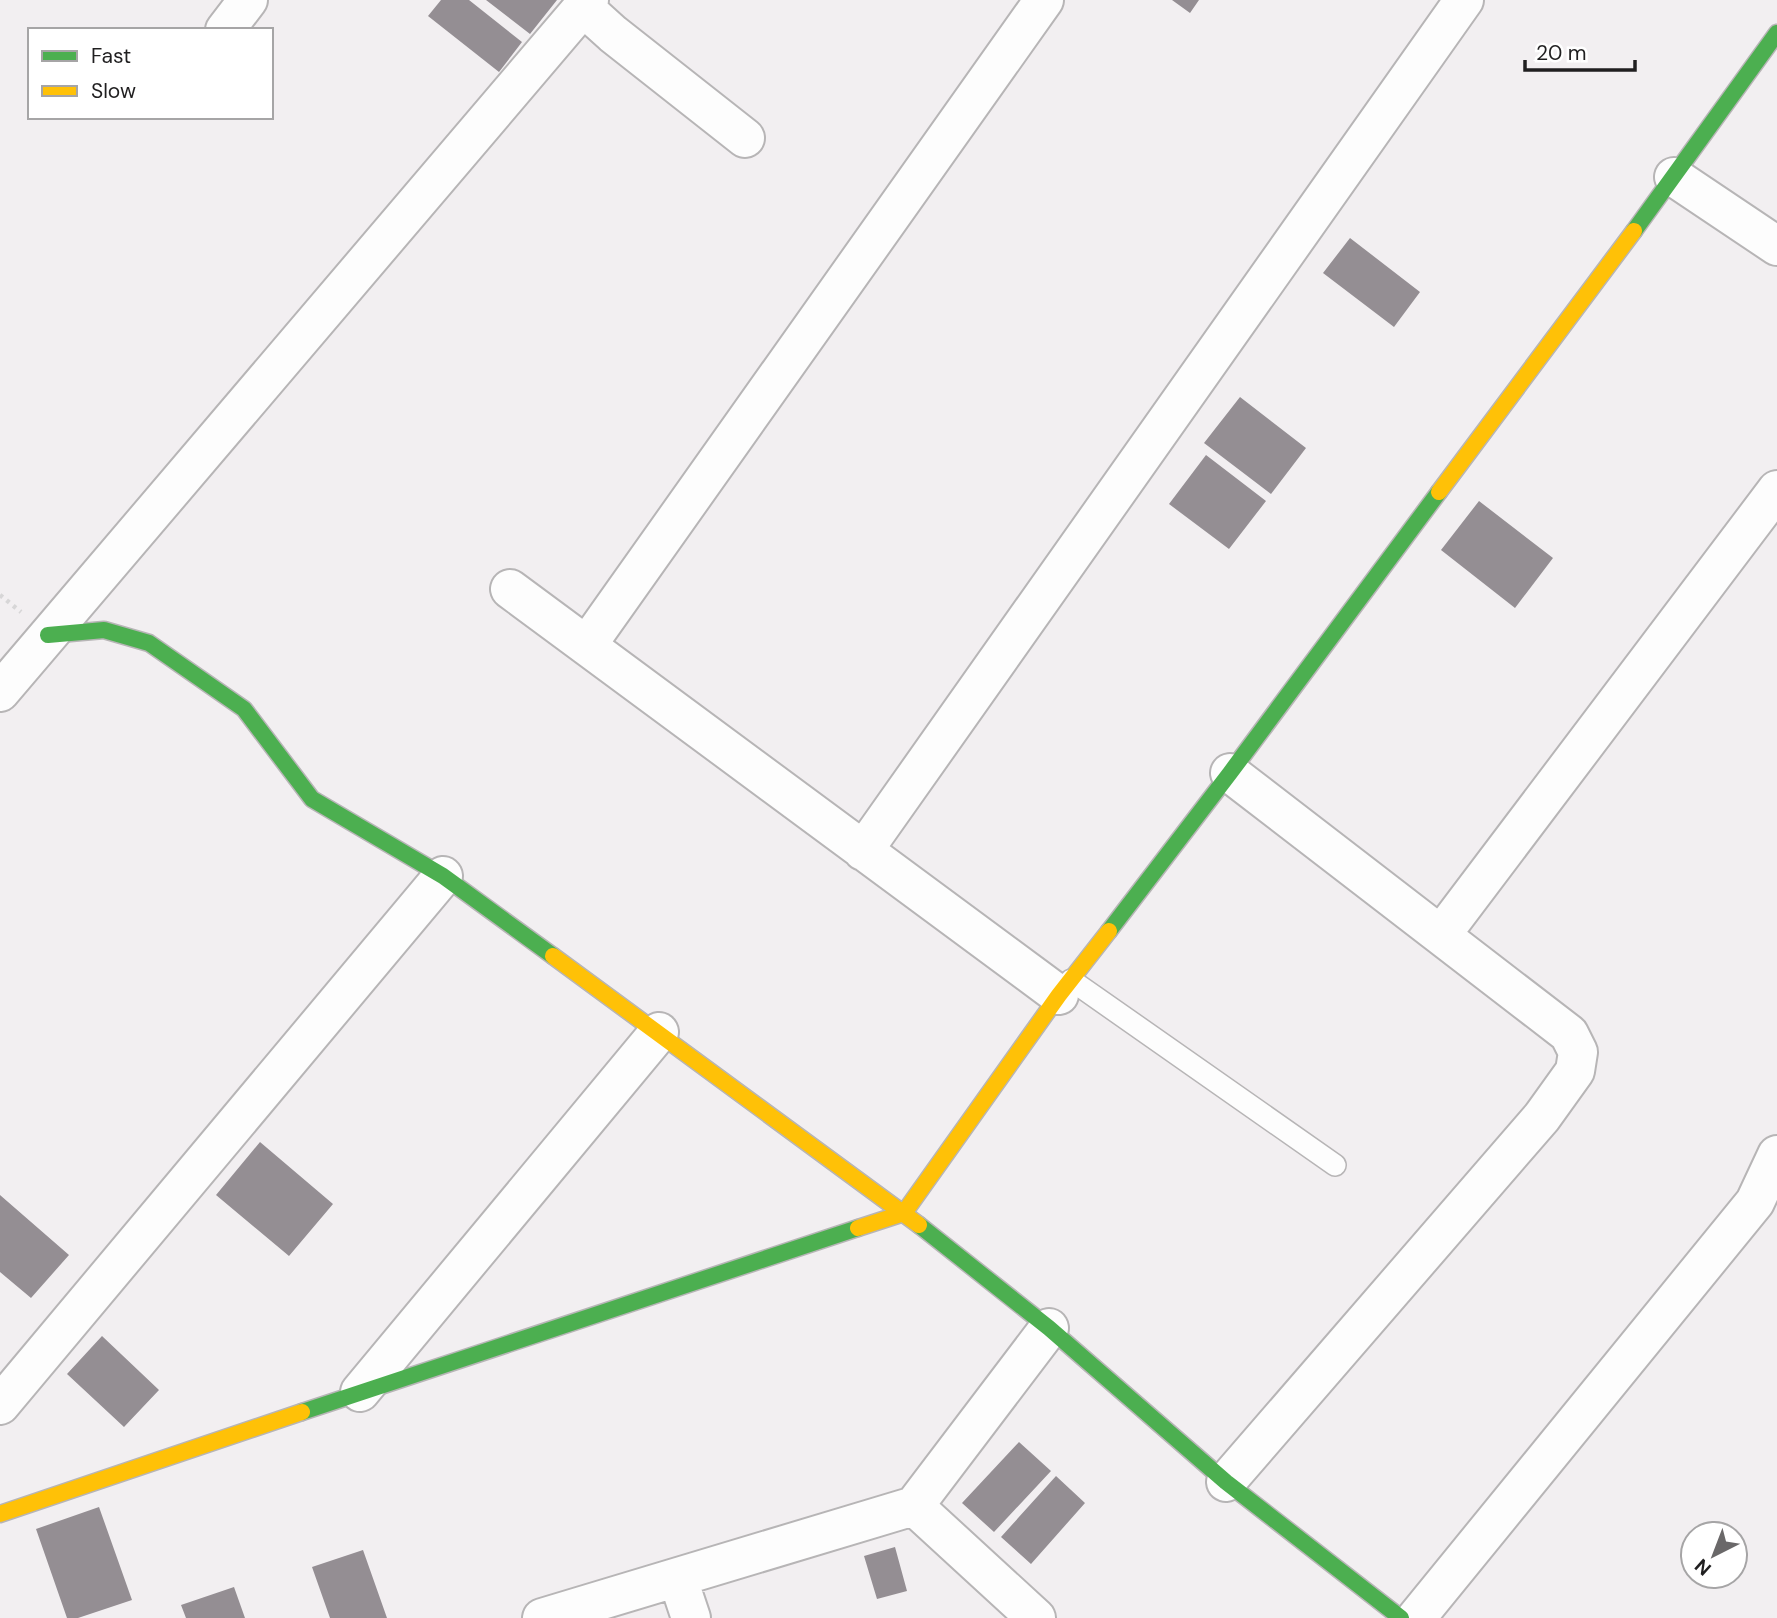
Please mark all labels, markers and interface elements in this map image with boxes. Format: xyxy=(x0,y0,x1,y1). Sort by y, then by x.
legend xyxy=(28,28,273,119)
scale bar xyxy=(1525,28,1635,72)
text: 20 m xyxy=(1536,39,1587,67)
text: Fast xyxy=(91,42,131,70)
text: Slow xyxy=(91,77,136,105)
north arrow xyxy=(1679,1520,1749,1590)
text: N xyxy=(1689,1553,1716,1581)

